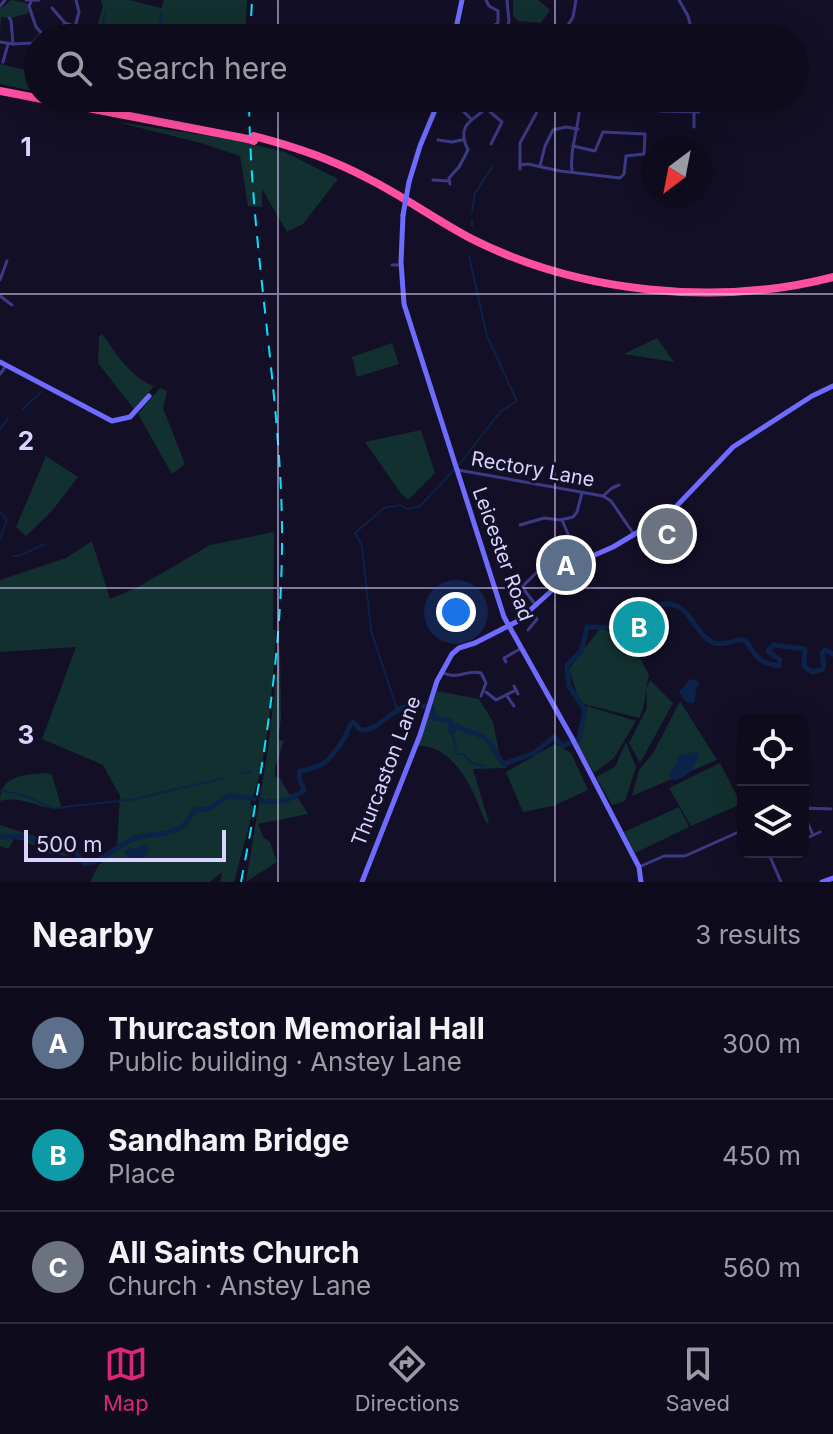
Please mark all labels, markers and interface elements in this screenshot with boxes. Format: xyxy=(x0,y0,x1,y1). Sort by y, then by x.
search box xyxy=(24,24,809,112)
icon: search xyxy=(52,46,96,90)
text: Search here xyxy=(116,50,288,86)
text: 1 xyxy=(20,131,32,162)
north arrow xyxy=(641,136,713,208)
text: 2 xyxy=(18,425,34,456)
street label: Rectory Lane xyxy=(469,446,597,492)
street label: Leicester Road xyxy=(468,484,538,624)
pin: C xyxy=(641,504,693,564)
pin: A xyxy=(540,535,592,595)
your location xyxy=(436,592,476,632)
pin: B xyxy=(613,597,665,657)
street label: Thurcaston Lane xyxy=(346,692,426,850)
map controls xyxy=(737,714,809,858)
button: locate xyxy=(737,714,809,786)
text: 3 xyxy=(18,719,34,750)
button: layers xyxy=(737,786,809,858)
scale bar xyxy=(24,826,226,862)
text: 500 m xyxy=(36,831,103,857)
text: Nearby xyxy=(32,914,154,955)
text: 3 results xyxy=(695,919,801,950)
text: Thurcaston Memorial Hall xyxy=(108,1010,485,1046)
text: A xyxy=(48,1028,68,1059)
text: 300 m xyxy=(722,1028,801,1059)
text: Public building · Anstey Lane xyxy=(108,1046,462,1077)
text: Sandham Bridge xyxy=(108,1122,349,1158)
text: B xyxy=(49,1140,67,1171)
text: 450 m xyxy=(722,1140,801,1171)
text: Place xyxy=(108,1158,176,1189)
text: All Saints Church xyxy=(108,1234,360,1270)
text: C xyxy=(48,1252,68,1283)
text: 560 m xyxy=(723,1252,801,1283)
text: Church · Anstey Lane xyxy=(108,1270,371,1301)
tab: Map xyxy=(103,1342,149,1416)
tab: Directions xyxy=(355,1342,460,1416)
tab: Saved xyxy=(666,1342,730,1416)

